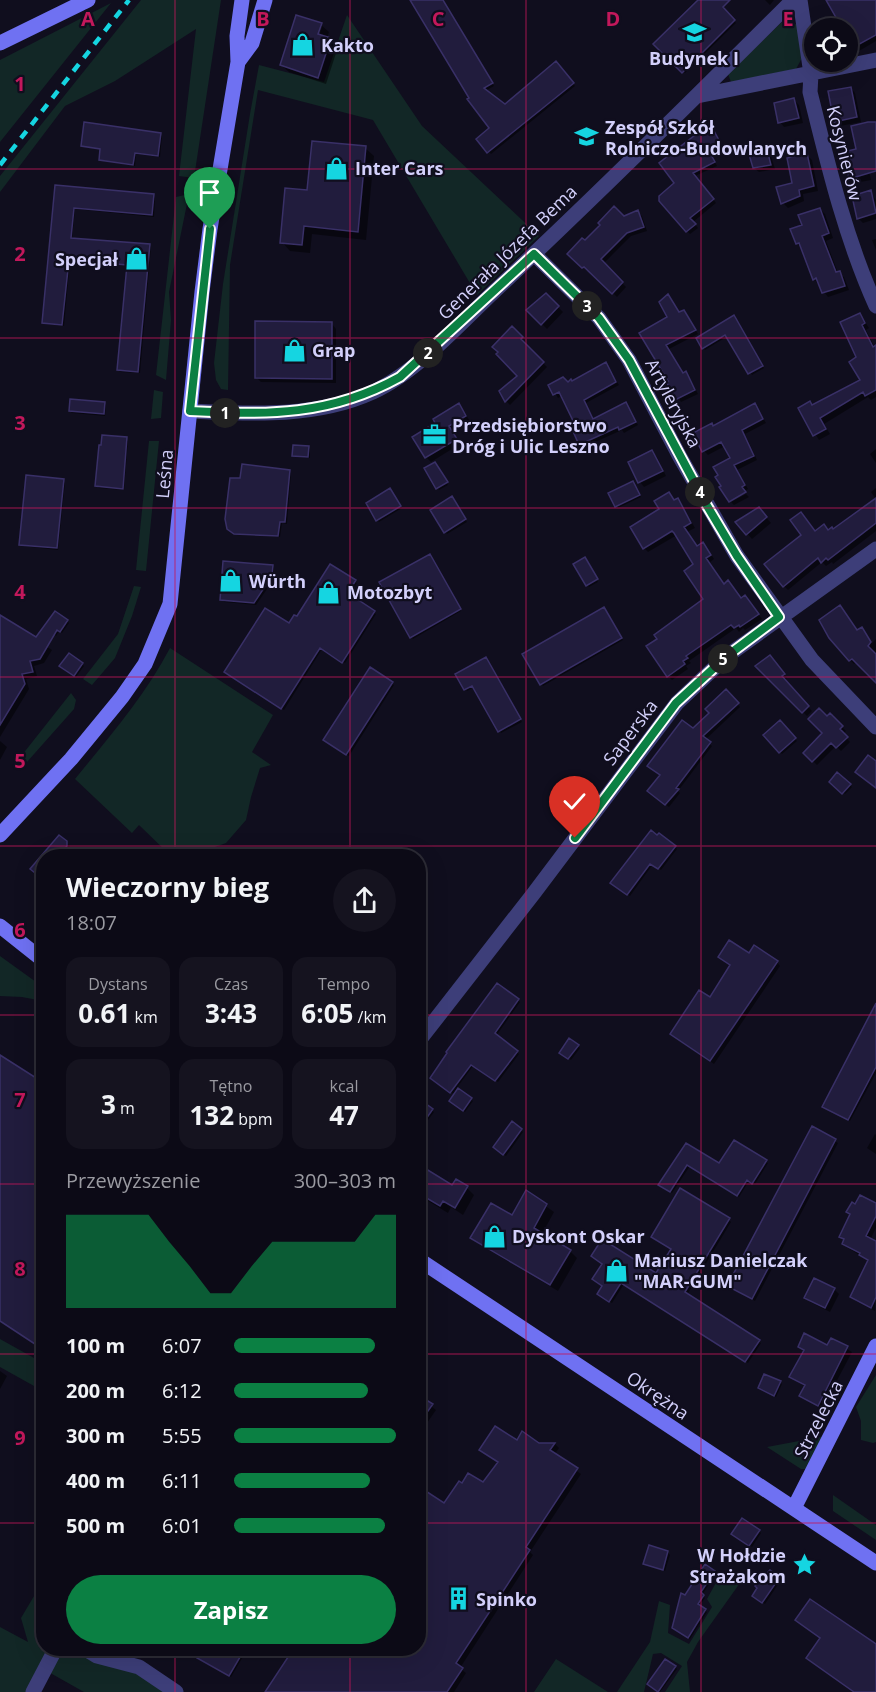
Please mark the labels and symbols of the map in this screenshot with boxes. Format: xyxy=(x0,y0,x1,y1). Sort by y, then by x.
text: A xyxy=(81,5,95,32)
text: B xyxy=(256,5,270,32)
text: C xyxy=(432,5,445,32)
text: D xyxy=(606,5,620,32)
text: E xyxy=(782,5,794,32)
school or university icon: Budynek I xyxy=(681,19,707,45)
shop icon: Kakto xyxy=(290,32,316,58)
place label: Kakto xyxy=(321,33,374,57)
place label: Budynek I xyxy=(649,46,739,70)
text: 1 xyxy=(14,70,26,97)
street label: Kosynierów xyxy=(822,103,868,203)
place label: Zespół Szkół Rolniczo-Budowlanych xyxy=(605,115,807,160)
school or university icon: Zespół Szkół Rolniczo-Budowlanych xyxy=(574,124,600,150)
shop icon: Inter Cars xyxy=(324,155,350,181)
place label: Inter Cars xyxy=(355,156,444,180)
pin xyxy=(184,167,235,229)
street label: Generała Józefa Bema xyxy=(432,179,582,325)
text: 2 xyxy=(14,240,26,267)
shop icon: Specjał xyxy=(123,246,149,272)
place label: Specjał xyxy=(55,247,118,271)
pin: 3 xyxy=(572,291,602,321)
shop icon: Grap xyxy=(281,337,307,363)
place label: Grap xyxy=(312,338,355,362)
pin: 2 xyxy=(413,338,443,368)
street label: Artyleryjska xyxy=(640,354,708,452)
pin: 1 xyxy=(210,398,240,428)
text: 3 xyxy=(14,409,26,436)
place label: Przedsiębiorstwo Dróg i Ulic Leszno xyxy=(452,413,610,458)
office icon: Przedsiębiorstwo Dróg i Ulic Leszno xyxy=(421,422,447,448)
street label: Leśna xyxy=(150,448,178,500)
pin: 4 xyxy=(685,477,715,507)
shop icon: Würth xyxy=(218,568,244,594)
place label: Würth xyxy=(249,569,306,593)
text: 4 xyxy=(14,578,26,605)
shop icon: Motozbyt xyxy=(316,579,342,605)
place label: Motozbyt xyxy=(347,580,432,604)
pin: 5 xyxy=(708,644,738,674)
street label: Saperska xyxy=(597,694,663,770)
text: 5 xyxy=(14,747,26,774)
pin xyxy=(549,776,600,838)
text: 6 xyxy=(14,916,26,943)
text: 7 xyxy=(14,1086,26,1113)
shop icon: Dyskont Oskar xyxy=(481,1223,507,1249)
place label: Dyskont Oskar xyxy=(512,1224,645,1248)
place label: Mariusz Danielczak "MAR-GUM" xyxy=(634,1248,808,1293)
text: 8 xyxy=(14,1255,26,1282)
shop icon: Mariusz Danielczak "MAR-GUM" xyxy=(603,1257,629,1283)
street label: Okrężna xyxy=(622,1365,694,1425)
street label: Strzelecka xyxy=(788,1376,848,1462)
text: 9 xyxy=(14,1424,26,1451)
place label: W Hołdzie Strażakom xyxy=(690,1543,786,1588)
place icon: W Hołdzie Strażakom xyxy=(791,1552,817,1578)
building icon: Spinko xyxy=(445,1586,471,1612)
place label: Spinko xyxy=(476,1587,537,1611)

